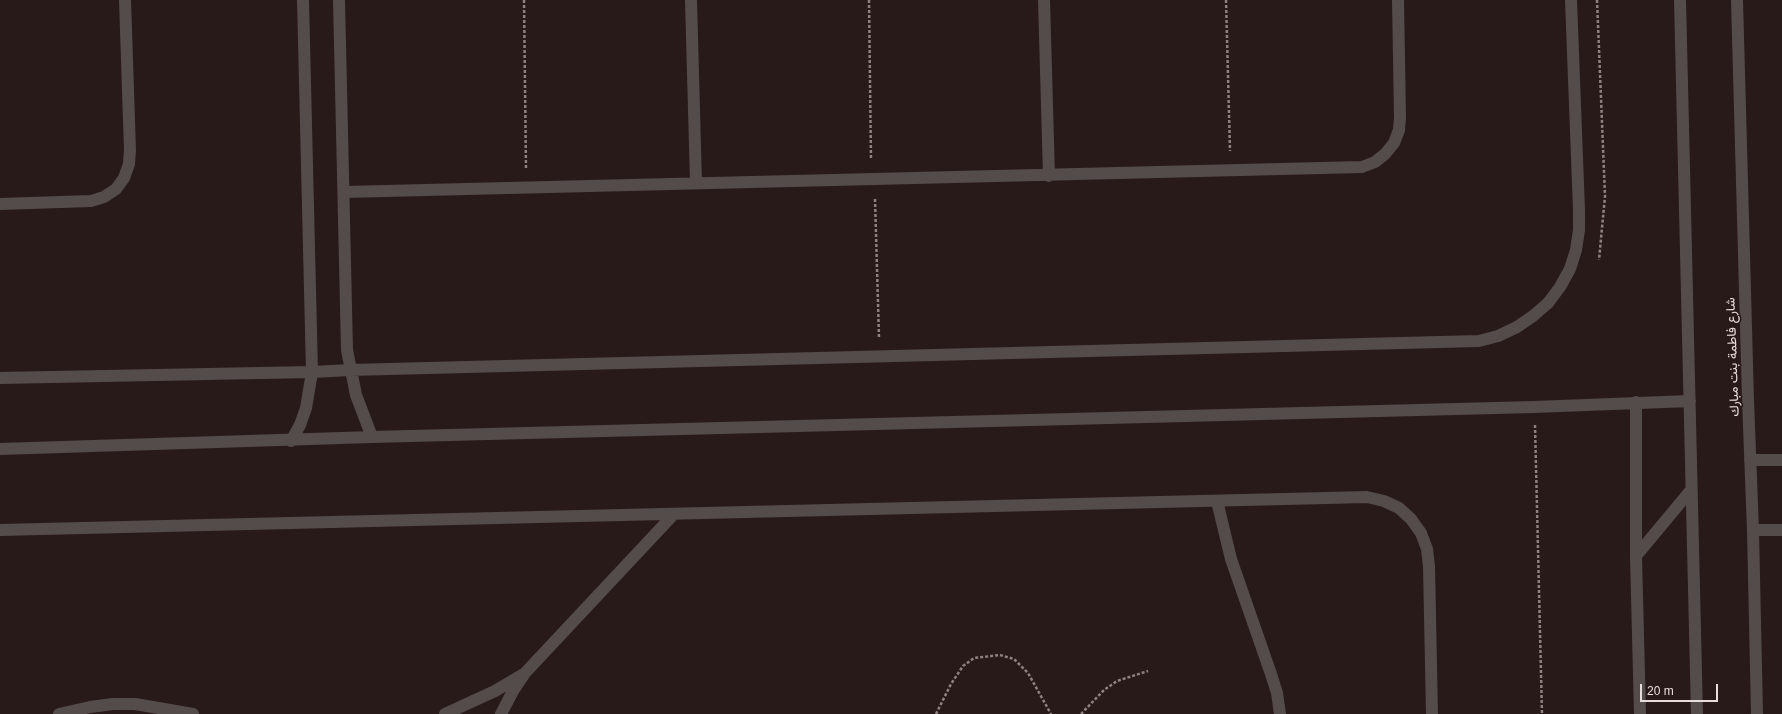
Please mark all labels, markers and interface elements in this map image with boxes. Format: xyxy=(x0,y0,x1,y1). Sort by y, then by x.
street label: شارع فاطمة بنت مبارك xyxy=(1723,297,1743,417)
scale bar xyxy=(1642,676,1720,702)
text: 20 m xyxy=(1647,684,1674,698)

